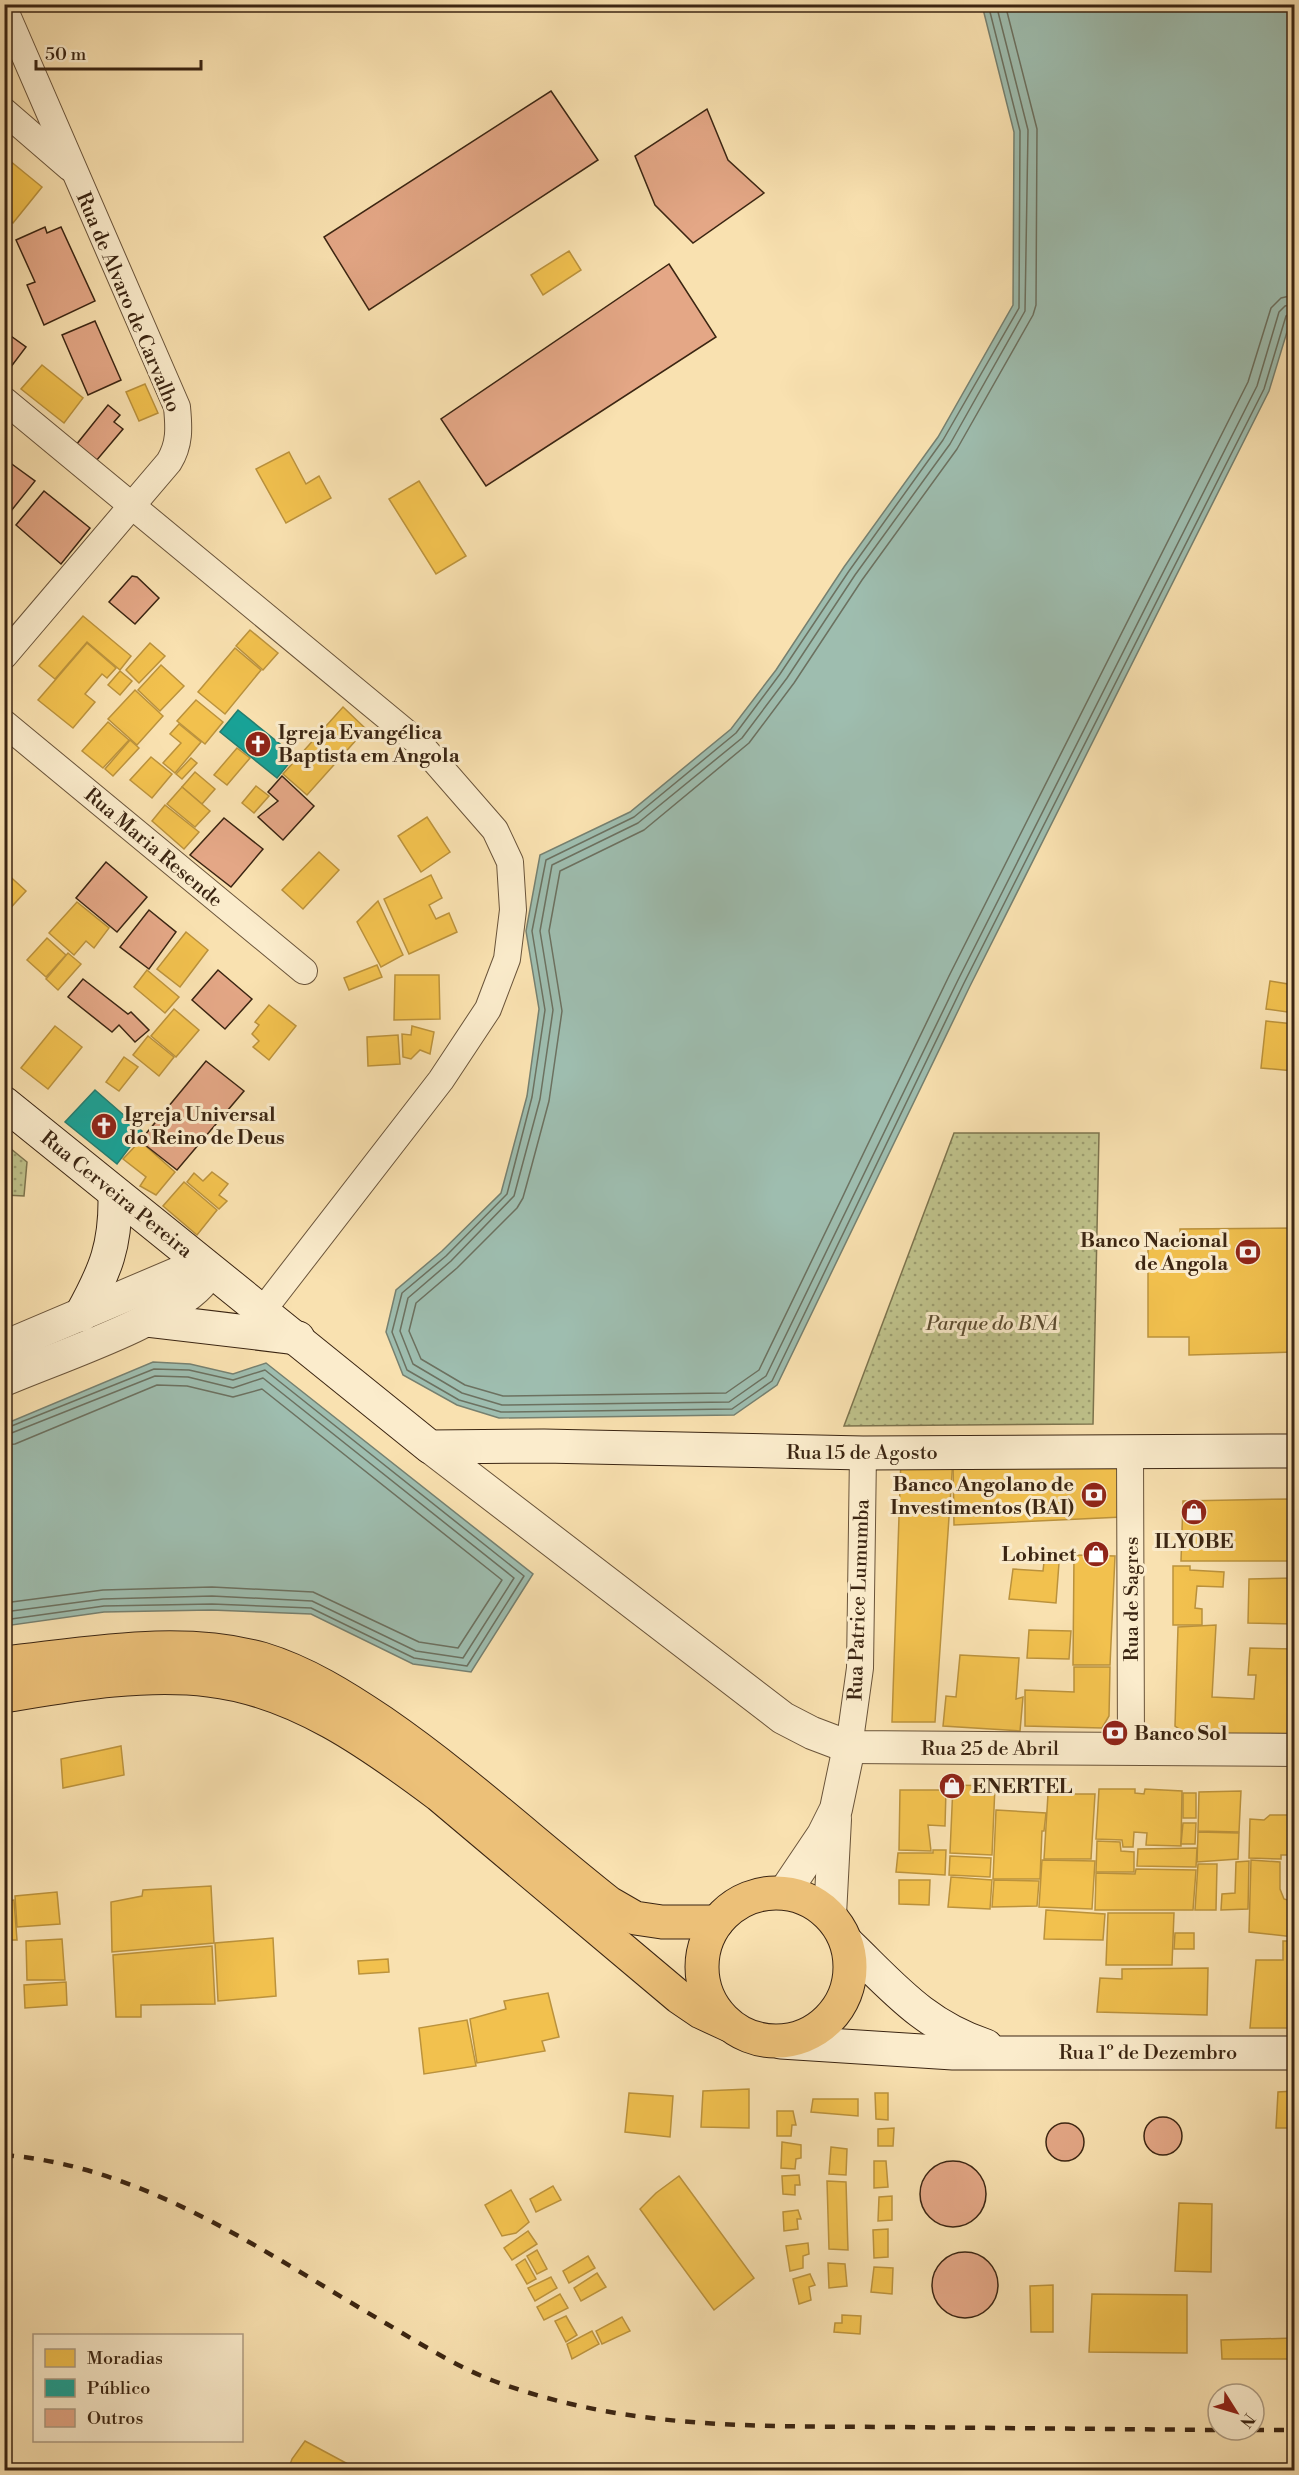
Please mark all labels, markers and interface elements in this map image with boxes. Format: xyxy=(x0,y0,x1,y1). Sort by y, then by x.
scale bar xyxy=(36,33,201,71)
text: 50 m xyxy=(45,43,87,66)
street label: Rua de Alvaro de Carvalho xyxy=(70,189,185,416)
place label: Igreja Evangélica Baptista em Angola xyxy=(278,721,460,769)
church icon: Igreja Evangélica Baptista em Angola xyxy=(243,729,273,759)
street label: Rua Maria Resende xyxy=(79,783,227,913)
place label: Igreja Universal do Reino de Deus xyxy=(124,1103,285,1151)
church icon: Igreja Universal do Reino de Deus xyxy=(89,1111,119,1141)
street label: Rua Cerveira Pereira xyxy=(35,1126,198,1265)
place label: Banco Nacional de Angola xyxy=(1080,1229,1228,1277)
bank icon: Banco Nacional de Angola xyxy=(1233,1237,1263,1267)
park label: Parque do BNA xyxy=(925,1312,1058,1337)
street label: Rua 15 de Agosto xyxy=(786,1441,938,1466)
place label: Banco Angolano de Investimentos (BAI) xyxy=(890,1473,1074,1521)
bank icon: Banco Angolano de Investimentos (BAI) xyxy=(1079,1480,1109,1510)
shop icon: ILYOBE xyxy=(1179,1497,1209,1527)
street label: Rua Patrice Lumumba xyxy=(843,1498,876,1701)
place label: ILYOBE xyxy=(1154,1530,1234,1555)
street label: Rua de Sagres xyxy=(1120,1537,1145,1661)
shop icon: Lobinet xyxy=(1081,1539,1111,1569)
place label: Lobinet xyxy=(1002,1543,1077,1568)
bank icon: Banco Sol xyxy=(1100,1718,1130,1748)
place label: Banco Sol xyxy=(1134,1722,1228,1747)
street label: Rua 25 de Abril xyxy=(921,1737,1059,1762)
shop icon: ENERTEL xyxy=(937,1771,967,1801)
place label: ENERTEL xyxy=(972,1775,1073,1800)
street label: Rua 1º de Dezembro xyxy=(1059,2041,1237,2066)
legend xyxy=(33,2334,243,2442)
text: Moradias xyxy=(87,2347,163,2370)
text: Público xyxy=(87,2377,150,2400)
north arrow xyxy=(1206,2382,1266,2442)
text: Outros xyxy=(87,2407,143,2430)
text: N xyxy=(1235,2409,1259,2432)

